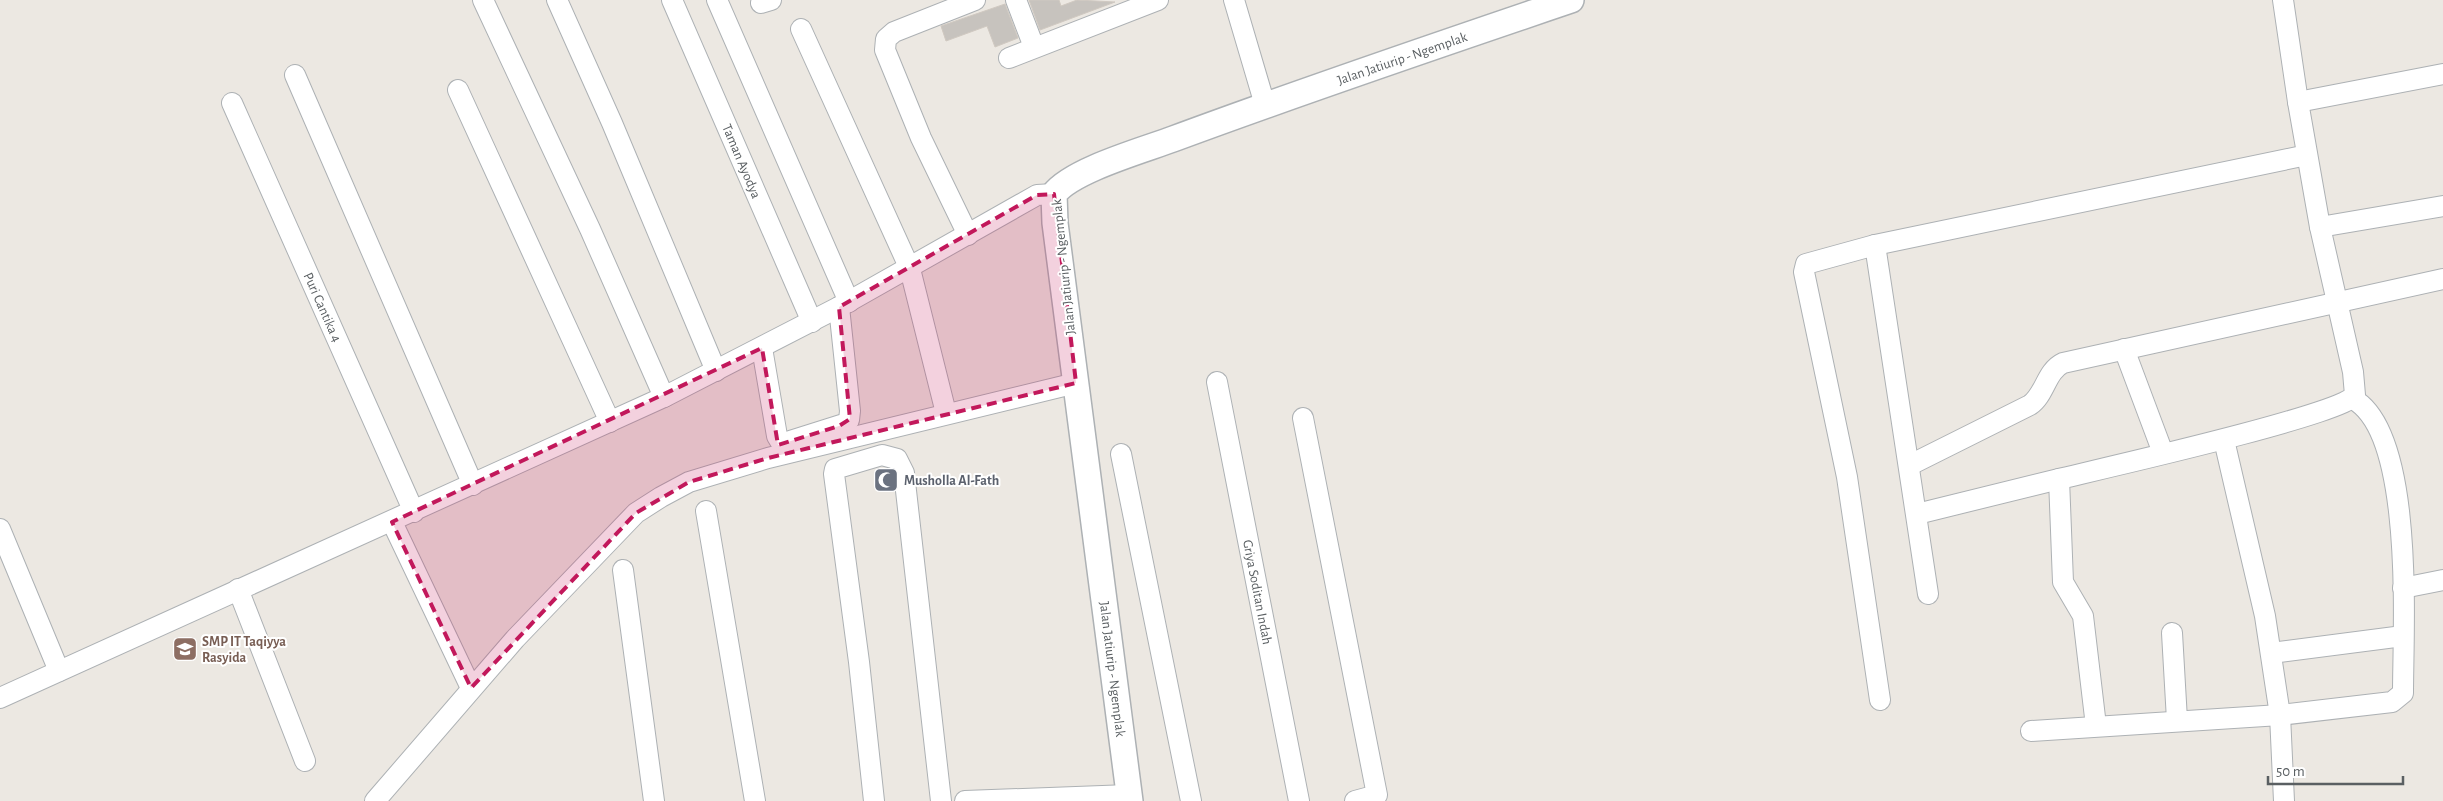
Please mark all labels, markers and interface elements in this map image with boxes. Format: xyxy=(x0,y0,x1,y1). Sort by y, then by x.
street label: Jalan Jatiurip - Ngemplak xyxy=(1336,30,1470,88)
street label: Taman Ayodya xyxy=(719,122,763,201)
street label: Jalan Jatiurip - Ngemplak xyxy=(1050,198,1078,335)
street label: Puri Cantika 4 xyxy=(301,270,344,345)
mosque icon: Musholla Al-Fath xyxy=(873,467,899,493)
place label: Musholla Al-Fath xyxy=(904,474,999,488)
street label: Griya Soditan Indah xyxy=(1240,539,1274,646)
street label: Jalan Jatiurip - Ngemplak xyxy=(1097,601,1127,738)
place label: SMP IT Taqiyya Rasyida xyxy=(202,635,286,665)
school or university icon: SMP IT Taqiyya Rasyida xyxy=(172,636,198,662)
scale bar xyxy=(2268,754,2403,786)
text: 50 m xyxy=(2276,764,2305,779)

